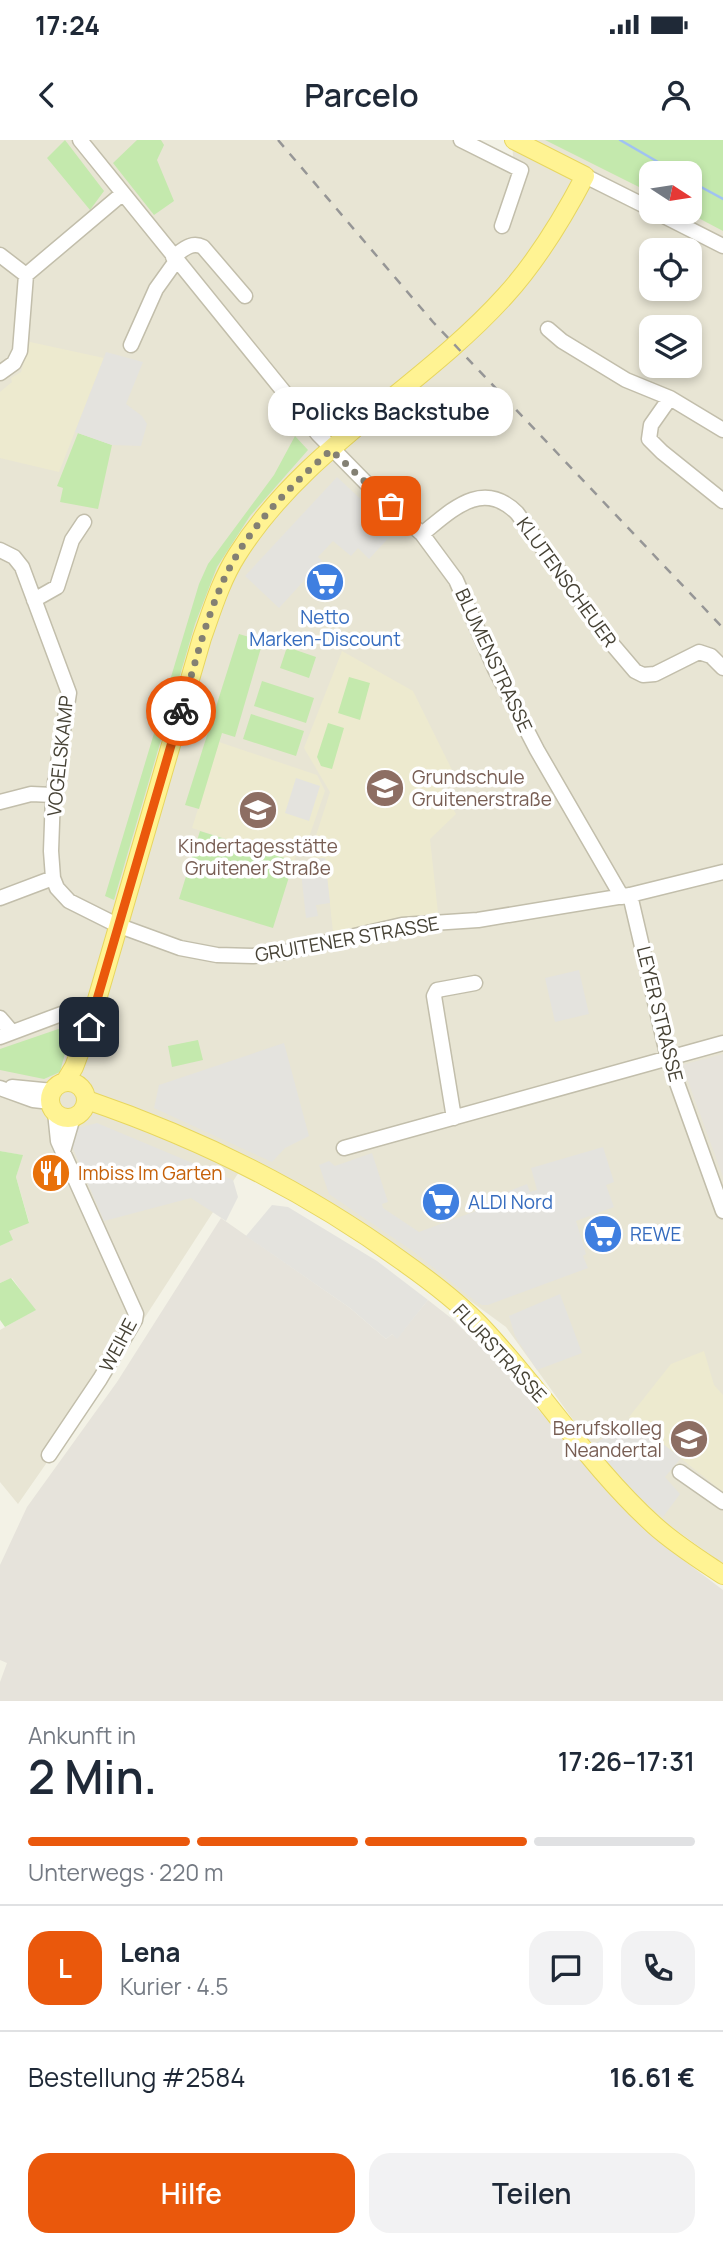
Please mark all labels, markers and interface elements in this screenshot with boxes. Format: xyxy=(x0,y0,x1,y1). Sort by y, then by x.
text: 17:24 xyxy=(35,7,100,43)
text: Parcelo xyxy=(304,73,419,117)
icon: back xyxy=(28,76,66,114)
icon: person xyxy=(657,76,695,114)
north arrow xyxy=(639,161,702,224)
map controls xyxy=(639,161,702,378)
button: locate xyxy=(639,238,702,301)
button: layers xyxy=(639,315,702,378)
callout: Policks Backstube xyxy=(268,387,514,436)
text: Policks Backstube xyxy=(291,395,490,427)
pin xyxy=(361,476,421,536)
icon: bag xyxy=(372,487,410,525)
street label: KLUTENSCHEUER xyxy=(511,512,623,652)
supermarket icon: Netto Marken-Discount xyxy=(304,561,346,603)
street label: BLUMENSTRASSE xyxy=(449,584,539,736)
place label: Netto Marken-Discount xyxy=(249,604,401,652)
courier xyxy=(146,676,216,746)
icon: bike xyxy=(162,692,200,730)
street label: VOGELSKAMP xyxy=(41,694,79,818)
place label: Grundschule Gruitenerstraße xyxy=(412,764,552,812)
school or university icon: Grundschule Gruitenerstraße xyxy=(364,767,406,809)
school or university icon: Kindertagesstätte Gruitener Straße xyxy=(237,789,279,831)
place label: Kindertagesstätte Gruitener Straße xyxy=(178,833,338,881)
street label: GRUITENER STRASSE xyxy=(253,910,441,968)
street label: LEYER STRASSE xyxy=(631,943,689,1085)
pin xyxy=(59,997,119,1057)
icon: home xyxy=(70,1008,108,1046)
restaurant icon: Imbiss Im Garten xyxy=(30,1152,72,1194)
place label: Imbiss Im Garten xyxy=(78,1160,222,1186)
supermarket icon: ALDI Nord xyxy=(420,1181,462,1223)
place label: ALDI Nord xyxy=(468,1189,553,1215)
supermarket icon: REWE xyxy=(582,1213,624,1255)
place label: REWE xyxy=(630,1221,681,1247)
street label: FLURSTRASSE xyxy=(448,1298,552,1408)
street label: WEIHE xyxy=(93,1314,143,1376)
place label: Berufskolleg Neandertal xyxy=(553,1415,662,1463)
school or university icon: Berufskolleg Neandertal xyxy=(668,1418,710,1460)
text: Ankunft in xyxy=(28,1719,136,1751)
text: 17:26–17:31 xyxy=(558,1743,695,1779)
text: 2 Min. xyxy=(28,1745,157,1808)
text: Unterwegs · 220 m xyxy=(28,1856,223,1888)
button: chat xyxy=(529,1931,603,2005)
button: phone xyxy=(621,1931,695,2005)
text: Lena xyxy=(120,1934,180,1970)
text: L xyxy=(58,1950,72,1986)
text: Kurier · 4.5 xyxy=(120,1970,229,2002)
text: Bestellung #2584 xyxy=(28,2059,246,2095)
text: 16.61 € xyxy=(609,2059,695,2095)
button: Hilfe xyxy=(28,2153,355,2233)
button: Teilen xyxy=(369,2153,695,2233)

